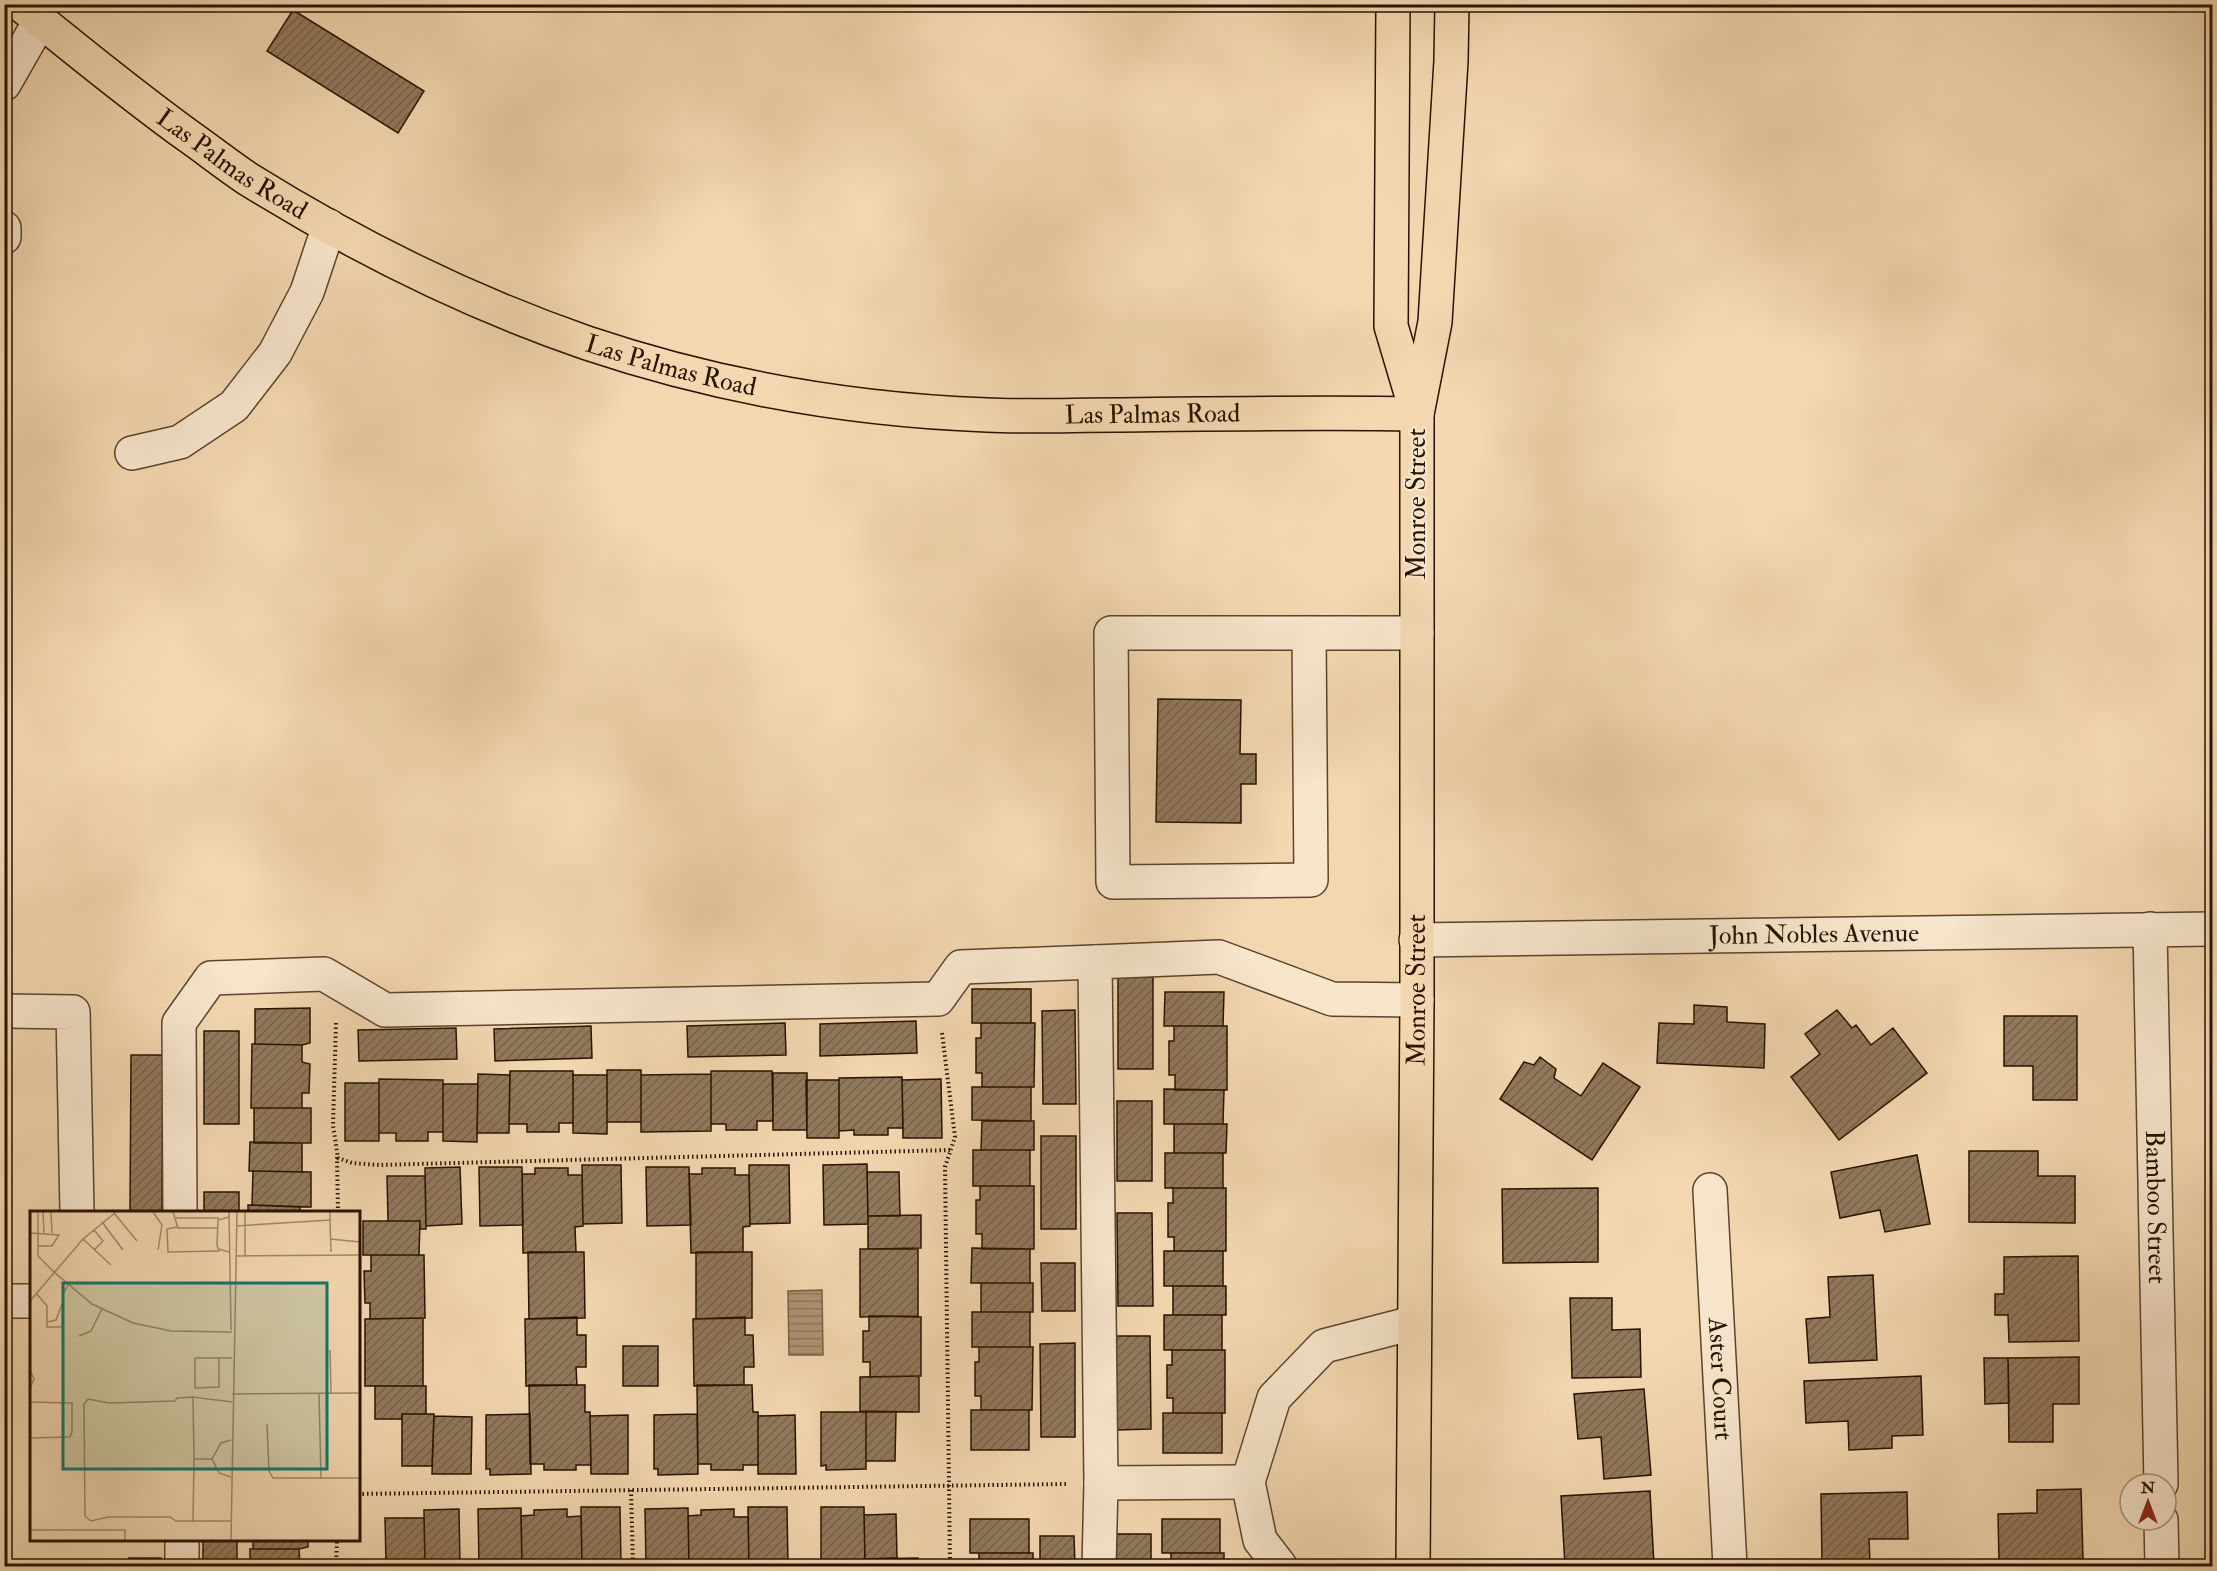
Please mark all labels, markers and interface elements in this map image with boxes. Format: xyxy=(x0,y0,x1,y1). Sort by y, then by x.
street label: Las Palmas Road xyxy=(150,102,313,227)
street label: Las Palmas Road xyxy=(581,328,759,404)
street label: Las Palmas Road xyxy=(1064,398,1241,432)
street label: Monroe Street xyxy=(1401,428,1433,580)
street label: Monroe Street xyxy=(1401,914,1433,1066)
street label: John Nobles Avenue xyxy=(1708,917,1919,952)
street label: Bamboo Street xyxy=(2138,1130,2173,1284)
inset map xyxy=(30,1211,360,1541)
street label: Aster Court xyxy=(1701,1315,1739,1441)
north arrow xyxy=(2118,1472,2178,1532)
text: N xyxy=(2140,1478,2156,1498)

